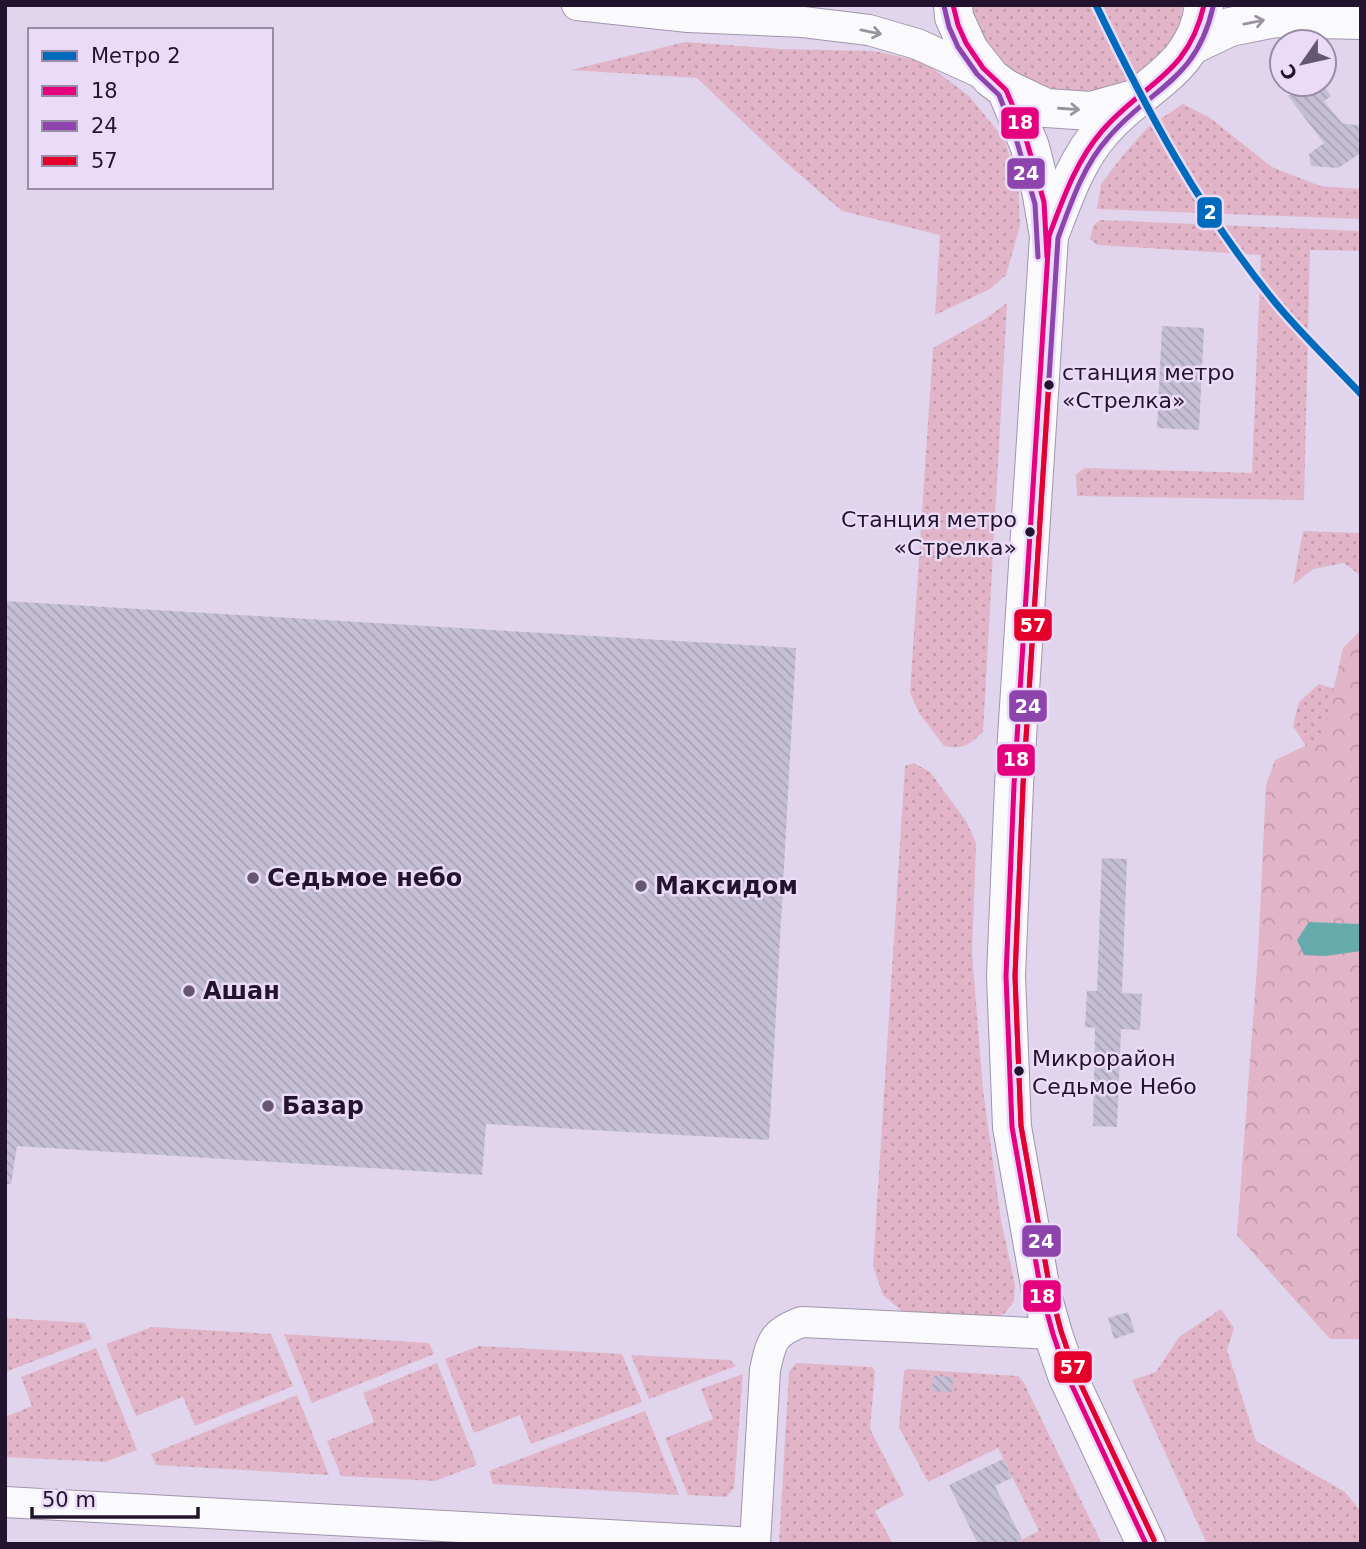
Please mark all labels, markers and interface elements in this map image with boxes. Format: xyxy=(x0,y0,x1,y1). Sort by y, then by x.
one-way arrow xyxy=(1242,15,1265,29)
one-way arrow xyxy=(859,25,882,39)
legend xyxy=(28,28,273,189)
north arrow xyxy=(1268,28,1338,98)
text: Метро 2 xyxy=(91,44,181,68)
text: С xyxy=(1276,61,1302,84)
text: 18 xyxy=(91,79,118,103)
one-way arrow xyxy=(1057,103,1080,116)
line badge: 18 xyxy=(1000,106,1040,140)
text: 18 xyxy=(1007,111,1033,133)
text: 24 xyxy=(91,114,118,138)
text: 57 xyxy=(91,149,118,173)
line badge: 24 xyxy=(1006,157,1046,190)
text: 24 xyxy=(1013,162,1039,184)
line badge: 2 xyxy=(1196,196,1223,229)
text: 2 xyxy=(1203,201,1217,223)
place label: станция метро «Стрелка» xyxy=(1062,360,1235,413)
marker: станция метро «Стрелка» xyxy=(1042,378,1056,392)
place label: Станция метро «Стрелка» xyxy=(841,507,1017,560)
marker: Станция метро «Стрелка» xyxy=(1023,525,1037,539)
line badge: 57 xyxy=(1013,608,1053,642)
text: 57 xyxy=(1020,614,1046,636)
line badge: 24 xyxy=(1008,689,1048,723)
text: 24 xyxy=(1015,695,1041,717)
line badge: 18 xyxy=(996,743,1036,777)
text: 18 xyxy=(1003,748,1029,770)
place label: Седьмое небо xyxy=(267,864,462,892)
marker: Седьмое небо xyxy=(245,870,261,886)
place label: Максидом xyxy=(655,872,798,900)
marker: Максидом xyxy=(633,878,649,894)
place label: Ашан xyxy=(203,977,280,1005)
marker: Ашан xyxy=(181,983,197,999)
place label: Микрорайон Седьмое Небо xyxy=(1032,1046,1197,1099)
marker: Микрорайон Седьмое Небо xyxy=(1012,1064,1026,1078)
place label: Базар xyxy=(282,1092,364,1120)
marker: Базар xyxy=(260,1098,276,1114)
line badge: 24 xyxy=(1021,1224,1062,1258)
text: 24 xyxy=(1028,1230,1054,1252)
line badge: 18 xyxy=(1022,1279,1062,1313)
text: 18 xyxy=(1029,1285,1055,1307)
line badge: 57 xyxy=(1053,1350,1093,1384)
text: 57 xyxy=(1060,1356,1086,1378)
scale bar xyxy=(32,1476,198,1520)
text: 50 m xyxy=(42,1488,96,1512)

